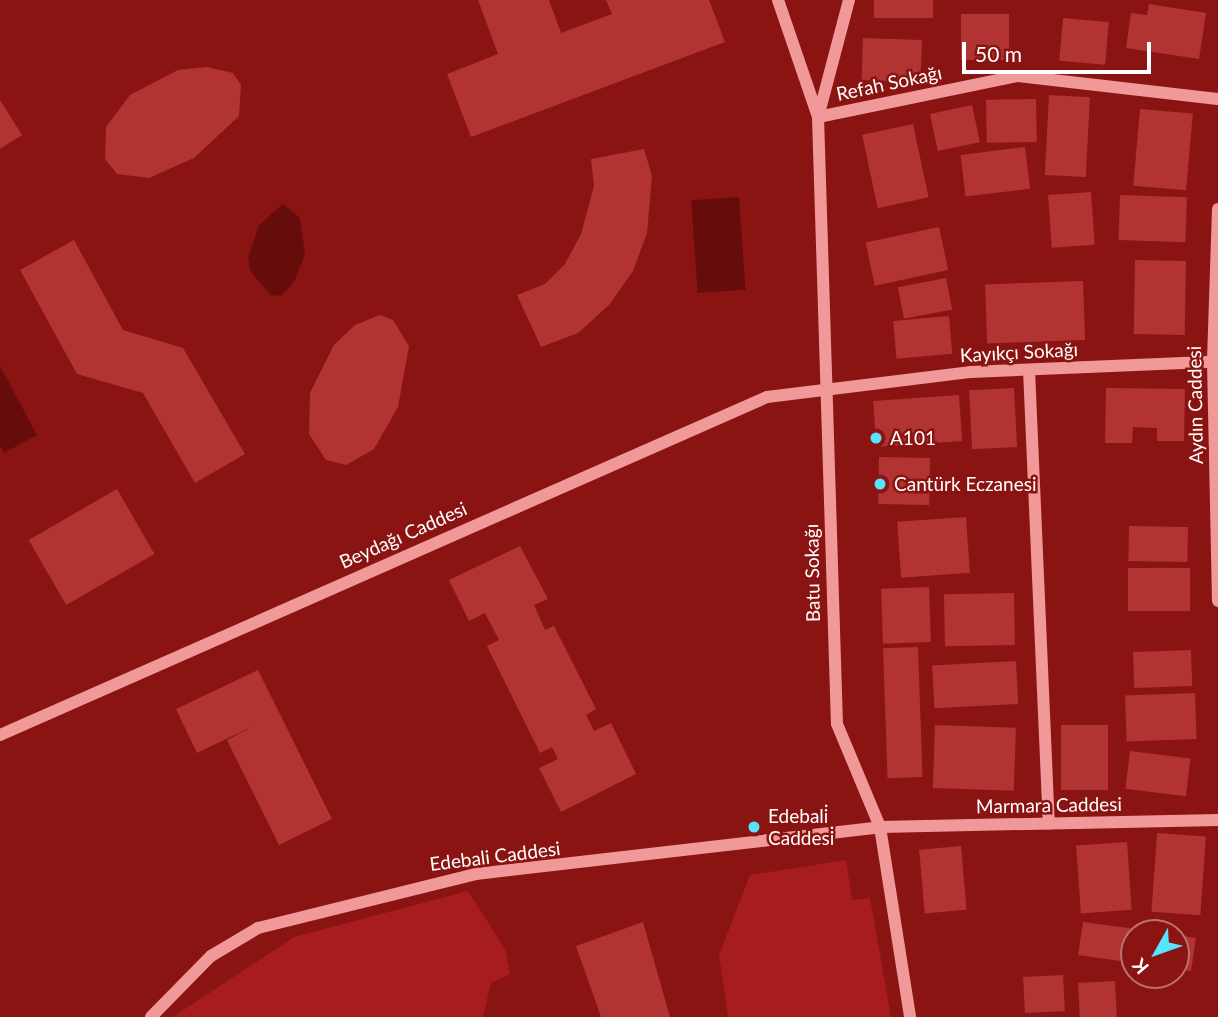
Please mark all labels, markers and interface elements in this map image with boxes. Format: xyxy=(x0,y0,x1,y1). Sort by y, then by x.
scale bar xyxy=(966,28,1155,72)
text: 50 m xyxy=(975,41,1022,66)
street label: Refah Sokağı xyxy=(834,61,944,105)
street label: Kayıkçı Sokağı xyxy=(959,338,1079,366)
street label: Aydın Caddesi xyxy=(1183,346,1207,464)
place label: A101 xyxy=(890,427,936,449)
marker: A101 xyxy=(868,430,884,446)
place label: Cantürk Eczanesi xyxy=(894,473,1036,495)
marker: Cantürk Eczanesi xyxy=(872,476,888,492)
street label: Beydağı Caddesi xyxy=(336,497,470,573)
street label: Batu Sokağı xyxy=(800,524,824,622)
street label: Marmara Caddesi xyxy=(976,792,1122,818)
place label: Edebali̇ Caddesi̇ xyxy=(768,805,834,849)
marker: Edebali̇ Caddesi̇ xyxy=(746,819,762,835)
street label: Edebali Caddesi xyxy=(428,837,562,875)
north arrow xyxy=(1120,919,1190,989)
text: K xyxy=(1127,954,1153,979)

